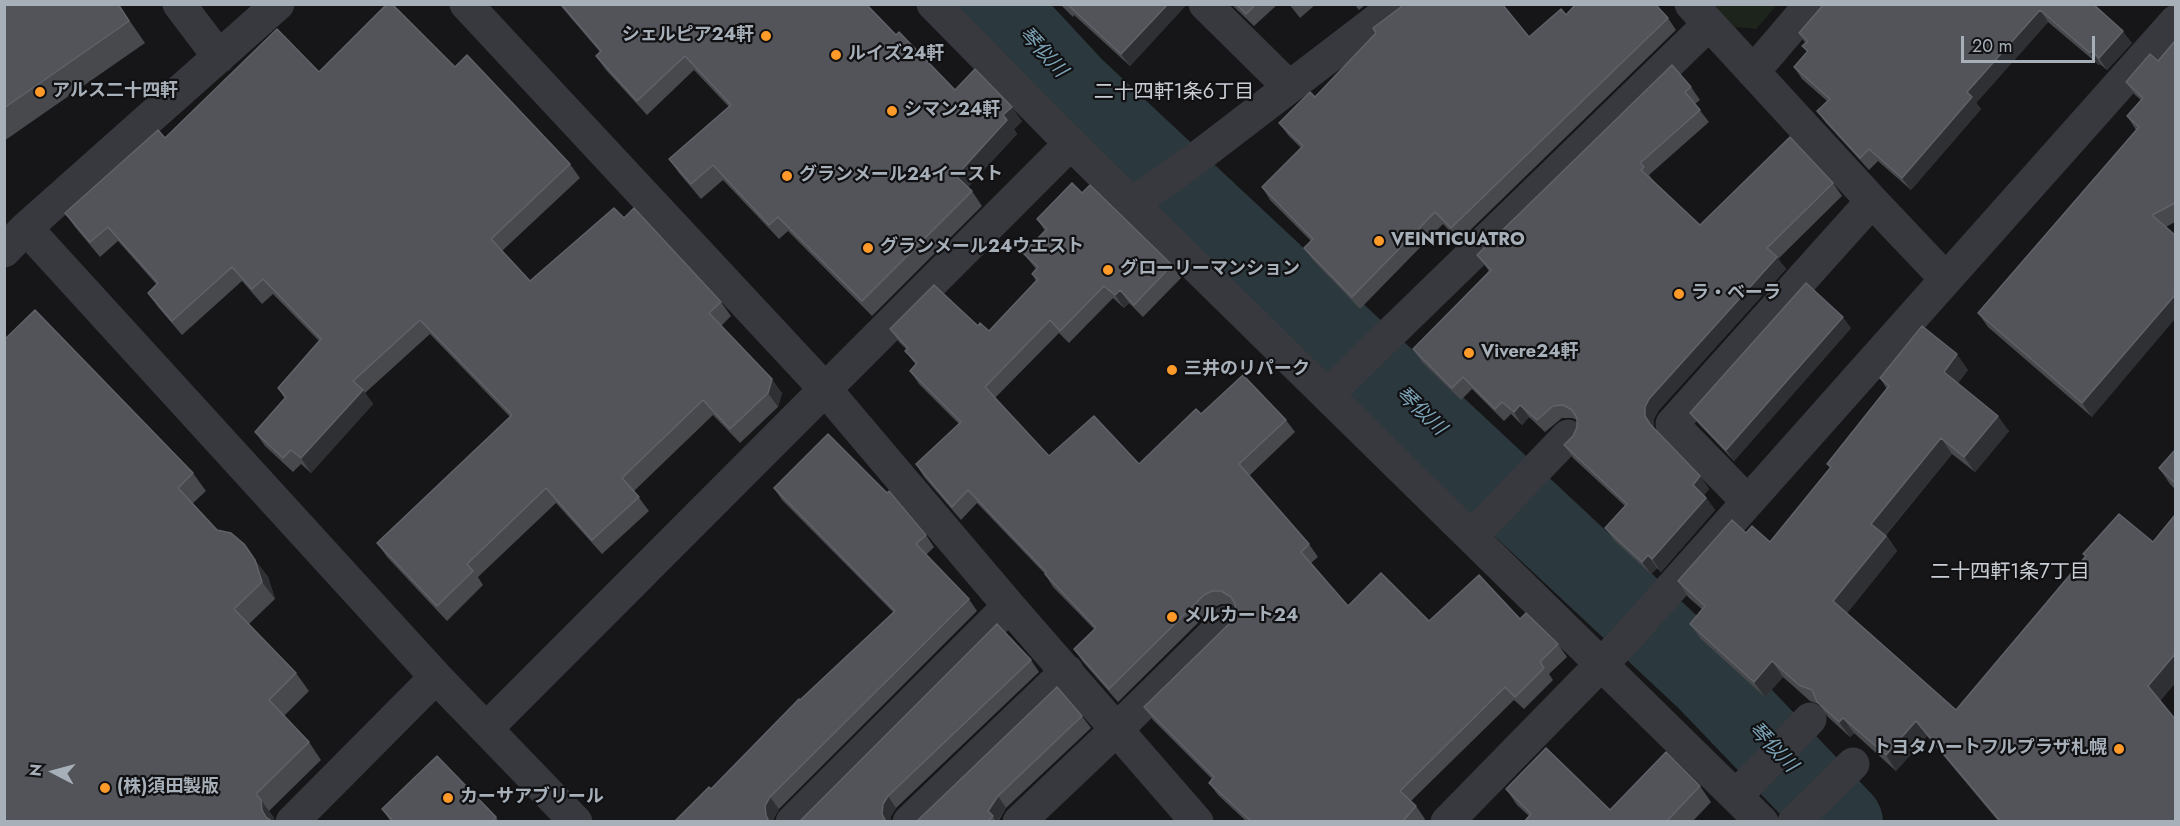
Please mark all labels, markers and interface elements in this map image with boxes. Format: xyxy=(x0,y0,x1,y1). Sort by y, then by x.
water label: 琴似川 xyxy=(1013,23,1071,83)
scale bar xyxy=(1964,24,2098,62)
place label: シェルピア24軒 xyxy=(622,25,754,47)
marker: シェルピア24軒 xyxy=(759,29,773,43)
text: 20 m xyxy=(1972,33,2012,59)
place label: ルイズ24軒 xyxy=(848,44,944,66)
marker: ルイズ24軒 xyxy=(829,48,843,62)
place label: アルス二十四軒 xyxy=(52,81,178,103)
district label: 二十四軒1条6丁目 xyxy=(1094,81,1254,105)
marker: アルス二十四軒 xyxy=(33,85,47,99)
place label: シマン24軒 xyxy=(904,100,1000,122)
marker: シマン24軒 xyxy=(885,104,899,118)
place label: グランメール24イースト xyxy=(799,165,1003,187)
marker: グランメール24イースト xyxy=(780,169,794,183)
place label: VEINTICUATRO xyxy=(1391,230,1525,252)
marker: VEINTICUATRO xyxy=(1372,234,1386,248)
place label: グランメール24ウエスト xyxy=(880,237,1084,259)
marker: グランメール24ウエスト xyxy=(861,241,875,255)
place label: グローリーマンション xyxy=(1120,259,1300,281)
marker: グローリーマンション xyxy=(1101,263,1115,277)
place label: ラ・ベーラ xyxy=(1691,283,1781,305)
marker: ラ・ベーラ xyxy=(1672,287,1686,301)
place label: Vivere24軒 xyxy=(1481,342,1579,364)
marker: Vivere24軒 xyxy=(1462,346,1476,360)
place label: 三井のリパーク xyxy=(1184,359,1310,381)
marker: 三井のリパーク xyxy=(1165,363,1179,377)
water label: 琴似川 xyxy=(1390,383,1450,441)
district label: 二十四軒1条7丁目 xyxy=(1930,561,2090,585)
place label: メルカート24 xyxy=(1184,606,1298,628)
marker: メルカート24 xyxy=(1165,610,1179,624)
water label: 琴似川 xyxy=(1743,718,1801,778)
place label: トヨタハートフルプラザ札幌 xyxy=(1873,738,2107,760)
north arrow xyxy=(24,742,84,802)
marker: トヨタハートフルプラザ札幌 xyxy=(2112,742,2126,756)
text: N xyxy=(23,763,48,778)
place label: (株)須田製版 xyxy=(117,777,219,799)
marker: (株)須田製版 xyxy=(98,781,112,795)
place label: カーサアブリール xyxy=(460,787,604,809)
marker: カーサアブリール xyxy=(441,791,455,805)

